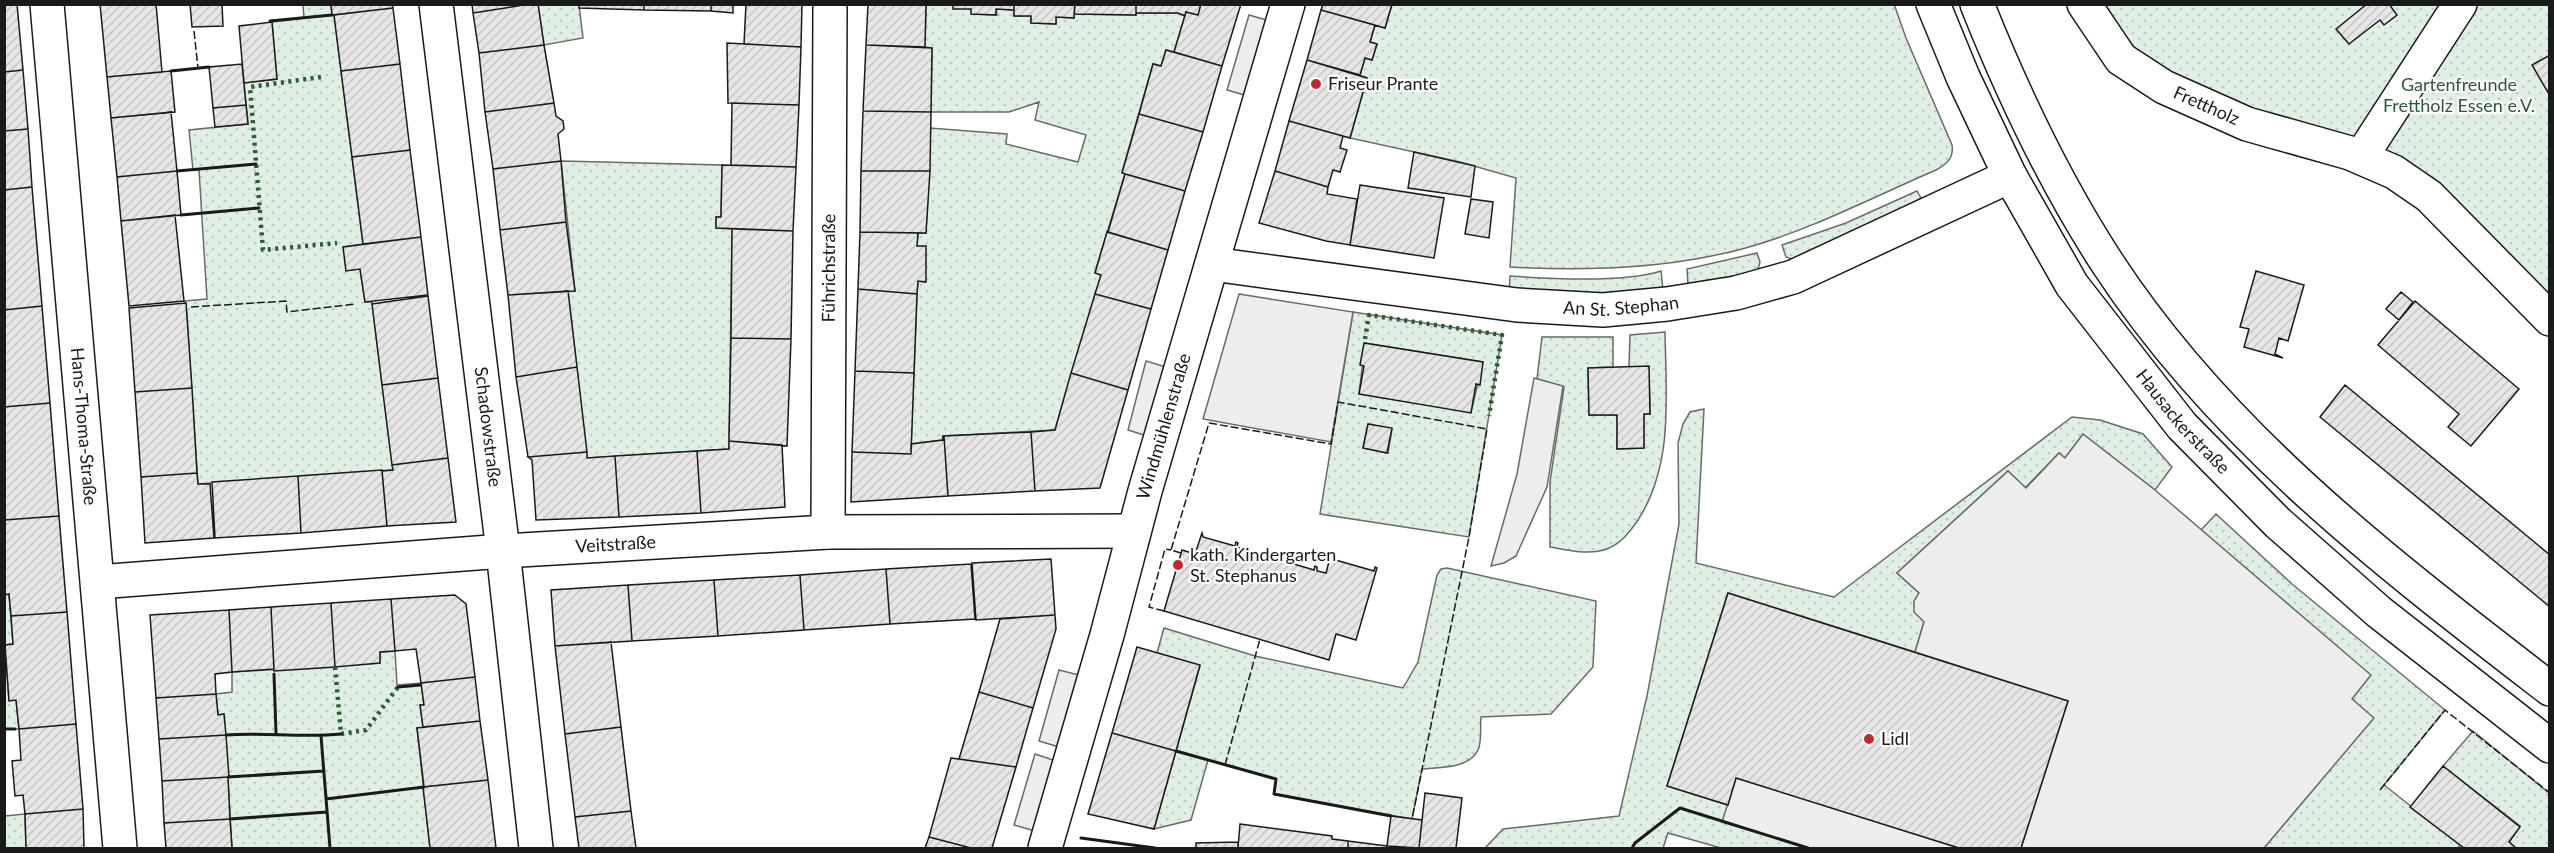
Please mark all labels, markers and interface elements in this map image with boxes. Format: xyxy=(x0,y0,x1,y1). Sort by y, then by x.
place label: Friseur Prante xyxy=(1328,72,1438,94)
park label: Gartenfreunde Frettholz Essen e.V. xyxy=(2383,73,2535,116)
marker: Friseur Prante xyxy=(1309,77,1323,91)
street label: Frettholz xyxy=(2170,81,2243,129)
street label: Führichstraße xyxy=(817,214,839,322)
street label: An St. Stephan xyxy=(1563,290,1680,320)
street label: Hans-Thoma-Straße xyxy=(67,347,102,506)
street label: Windmühlenstraße xyxy=(1131,350,1195,502)
street label: Hausackerstraße xyxy=(2132,364,2235,478)
street label: Schadowstraße xyxy=(471,365,507,488)
street label: Veitstraße xyxy=(575,530,657,557)
place label: kath. Kindergarten St. Stephanus xyxy=(1190,543,1336,586)
marker: kath. Kindergarten St. Stephanus xyxy=(1171,558,1185,572)
place label: Lidl xyxy=(1881,727,1909,749)
marker: Lidl xyxy=(1862,732,1876,746)

